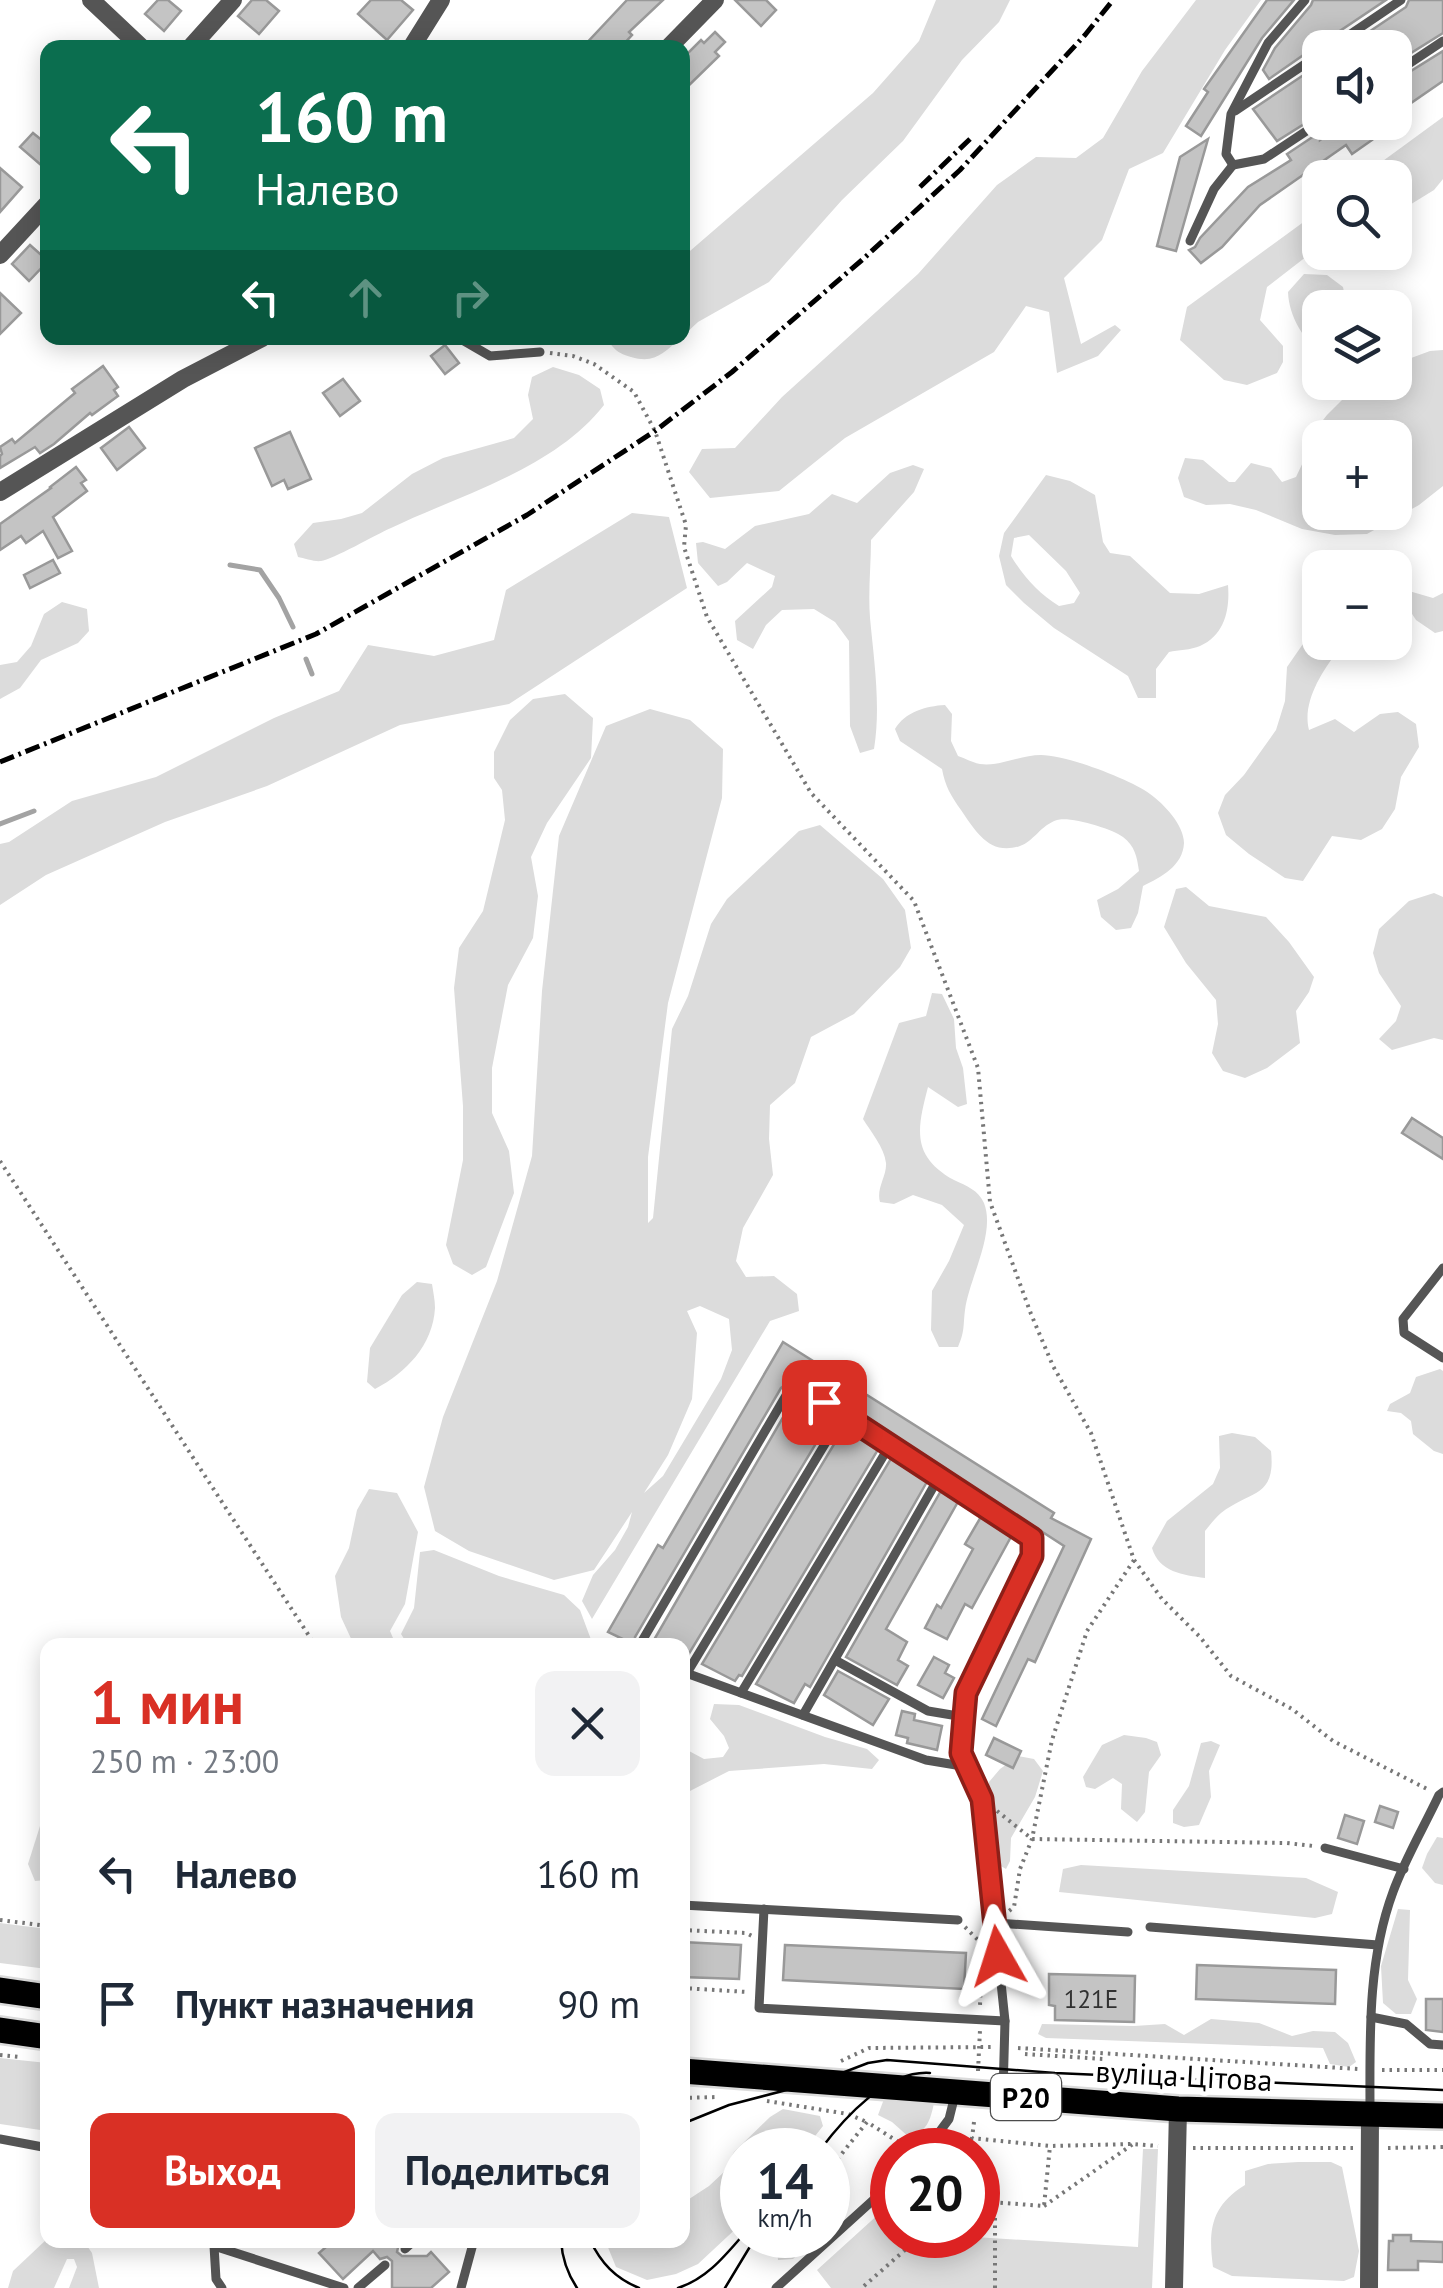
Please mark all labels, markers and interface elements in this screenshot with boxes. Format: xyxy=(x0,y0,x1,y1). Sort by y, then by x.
map controls xyxy=(1302,30,1412,660)
button: sound xyxy=(1302,30,1412,140)
text: 160 m xyxy=(255,71,448,161)
icon: left xyxy=(90,80,220,210)
text: Налево xyxy=(255,159,400,217)
button: search xyxy=(1302,160,1412,270)
icon: left xyxy=(233,270,288,325)
icon: ahead xyxy=(338,270,393,325)
icon: right xyxy=(443,270,498,325)
button: layers xyxy=(1302,290,1412,400)
button: + xyxy=(1302,420,1412,530)
button: − xyxy=(1302,550,1412,660)
pin xyxy=(782,1360,867,1445)
icon: arrive xyxy=(797,1375,852,1430)
text: 1 мин xyxy=(90,1663,244,1741)
button: close xyxy=(535,1671,640,1776)
text: 250 m · 23:00 xyxy=(90,1740,279,1782)
icon: left xyxy=(90,1846,145,1901)
text: Налево xyxy=(175,1849,297,1898)
text: 160 m xyxy=(537,1849,640,1898)
position arrow xyxy=(946,1904,1050,2008)
icon: arrive xyxy=(90,1976,145,2031)
text: Пункт назначения xyxy=(175,1979,474,2028)
text: 90 m xyxy=(558,1979,640,2028)
house number: 121Е xyxy=(1064,1983,1118,2015)
street label: вуліца Цітова xyxy=(1095,2051,1273,2099)
road number: Р20 xyxy=(991,2074,1061,2120)
button: Выход xyxy=(90,2113,355,2228)
button: Поделиться xyxy=(375,2113,640,2228)
speed limit sign: 20 xyxy=(870,2128,1000,2258)
text: 14 xyxy=(757,2148,813,2213)
text: km/h xyxy=(758,2202,812,2234)

